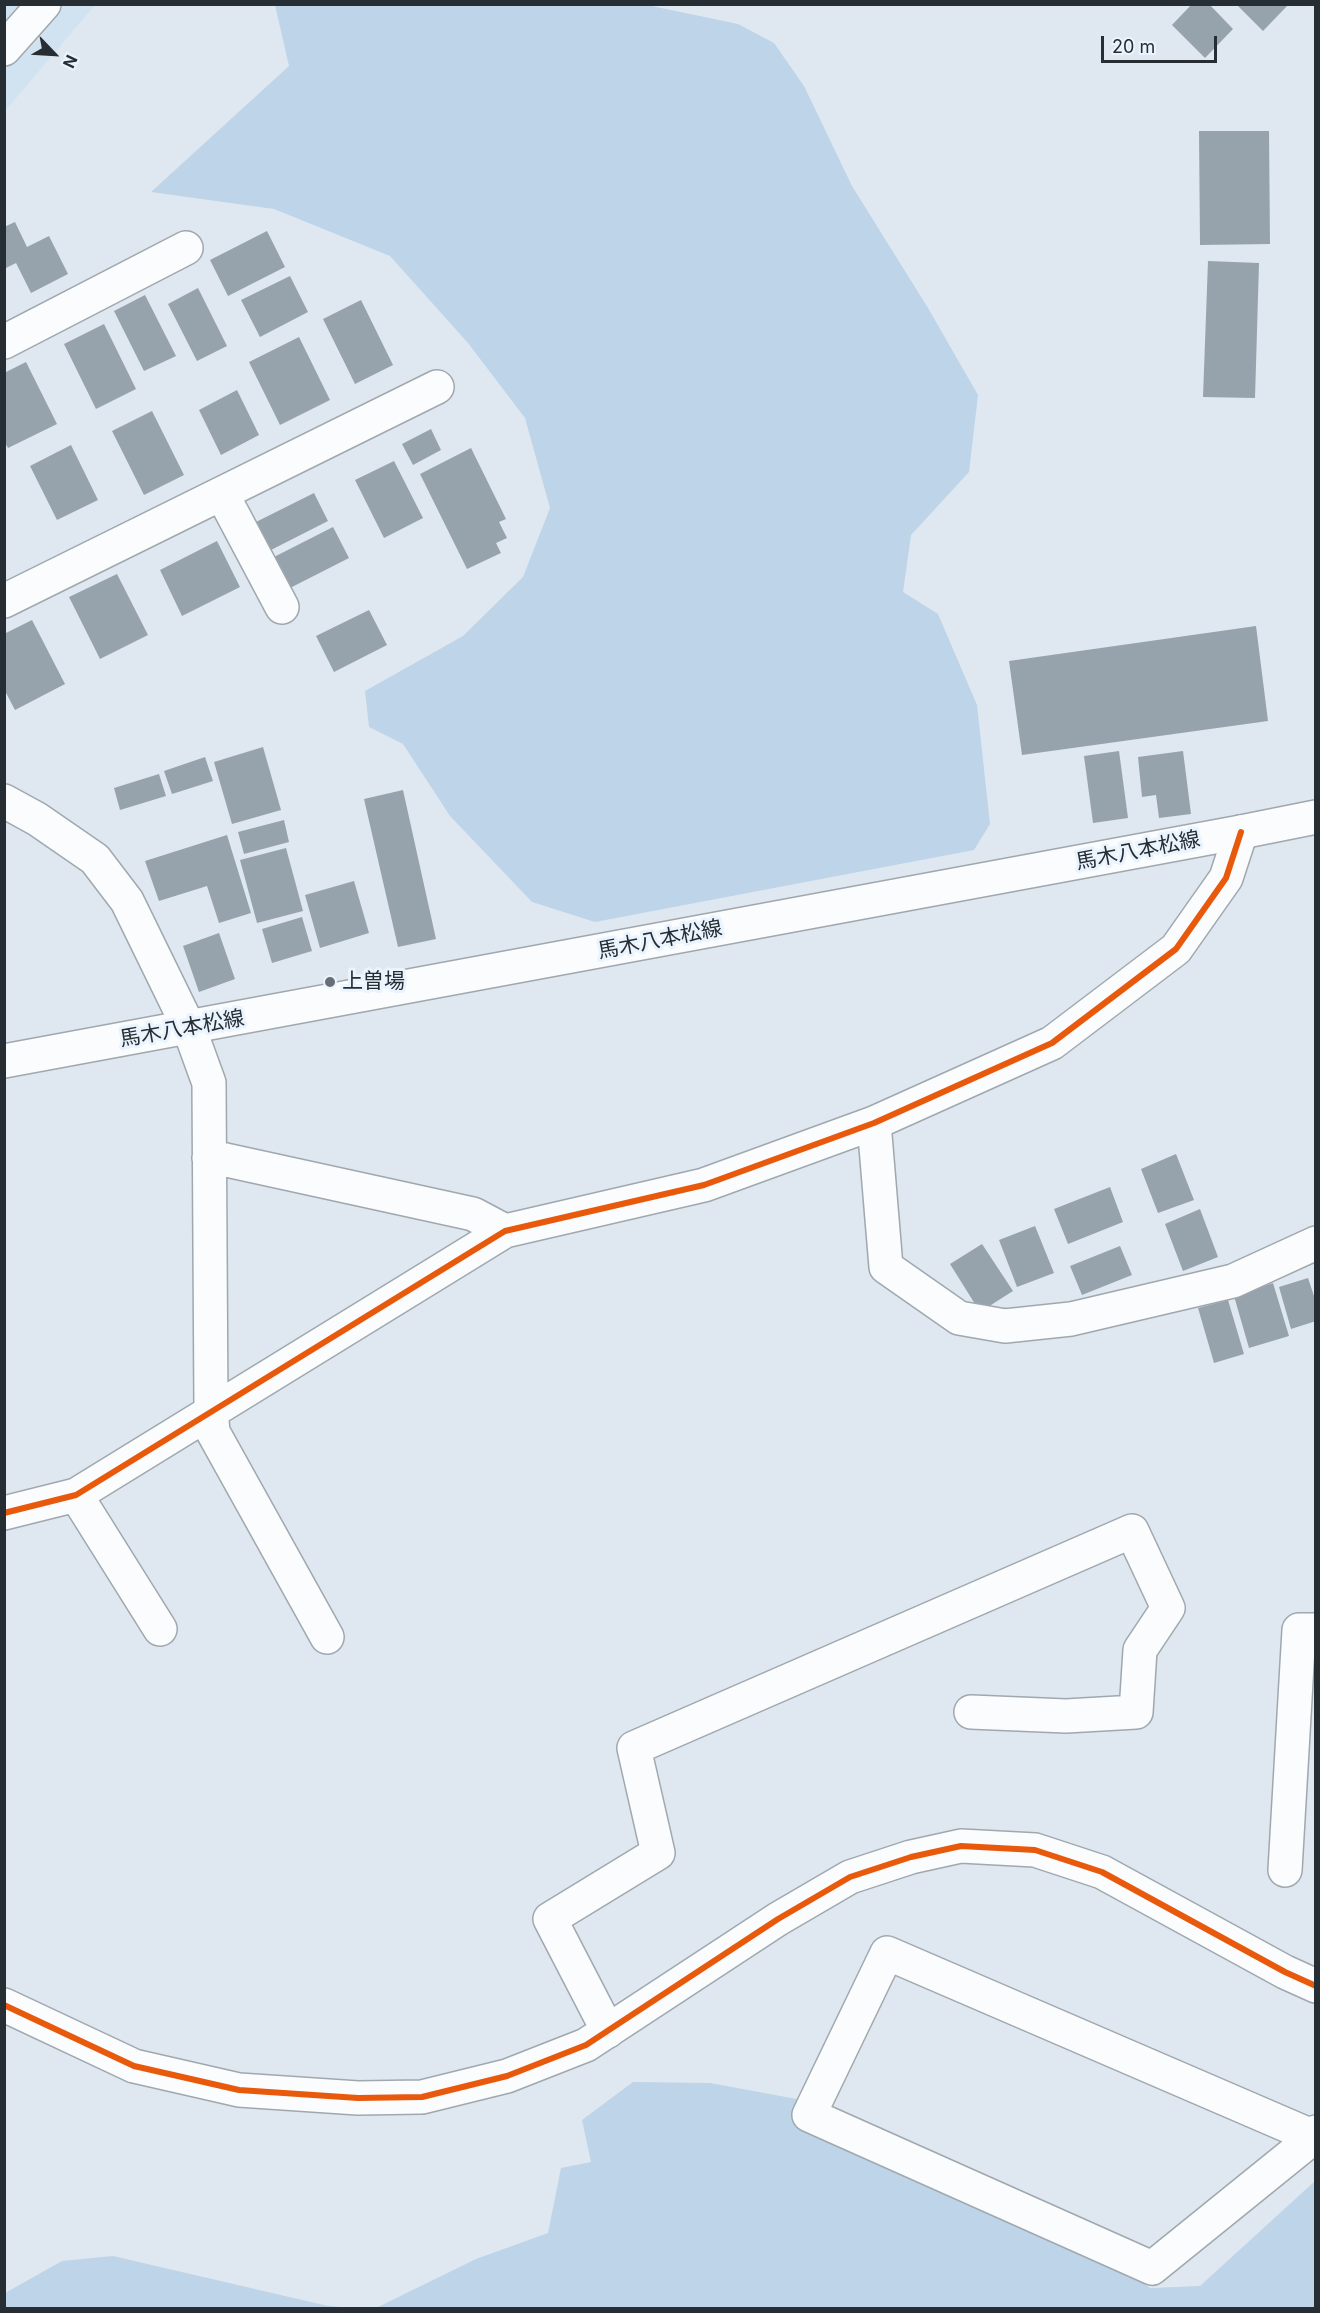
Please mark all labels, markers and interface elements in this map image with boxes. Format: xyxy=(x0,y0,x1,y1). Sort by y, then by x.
north arrow xyxy=(24,24,84,84)
scale bar xyxy=(1104,24,1220,62)
text: 20 m xyxy=(1112,36,1155,57)
text: N xyxy=(59,52,82,71)
street label: 馬木八本松線 xyxy=(1074,827,1202,875)
street label: 馬木八本松線 xyxy=(596,916,724,964)
place label: 上曽場 xyxy=(342,969,405,995)
marker: 上曽場 xyxy=(323,975,337,989)
street label: 馬木八本松線 xyxy=(118,1006,246,1052)

